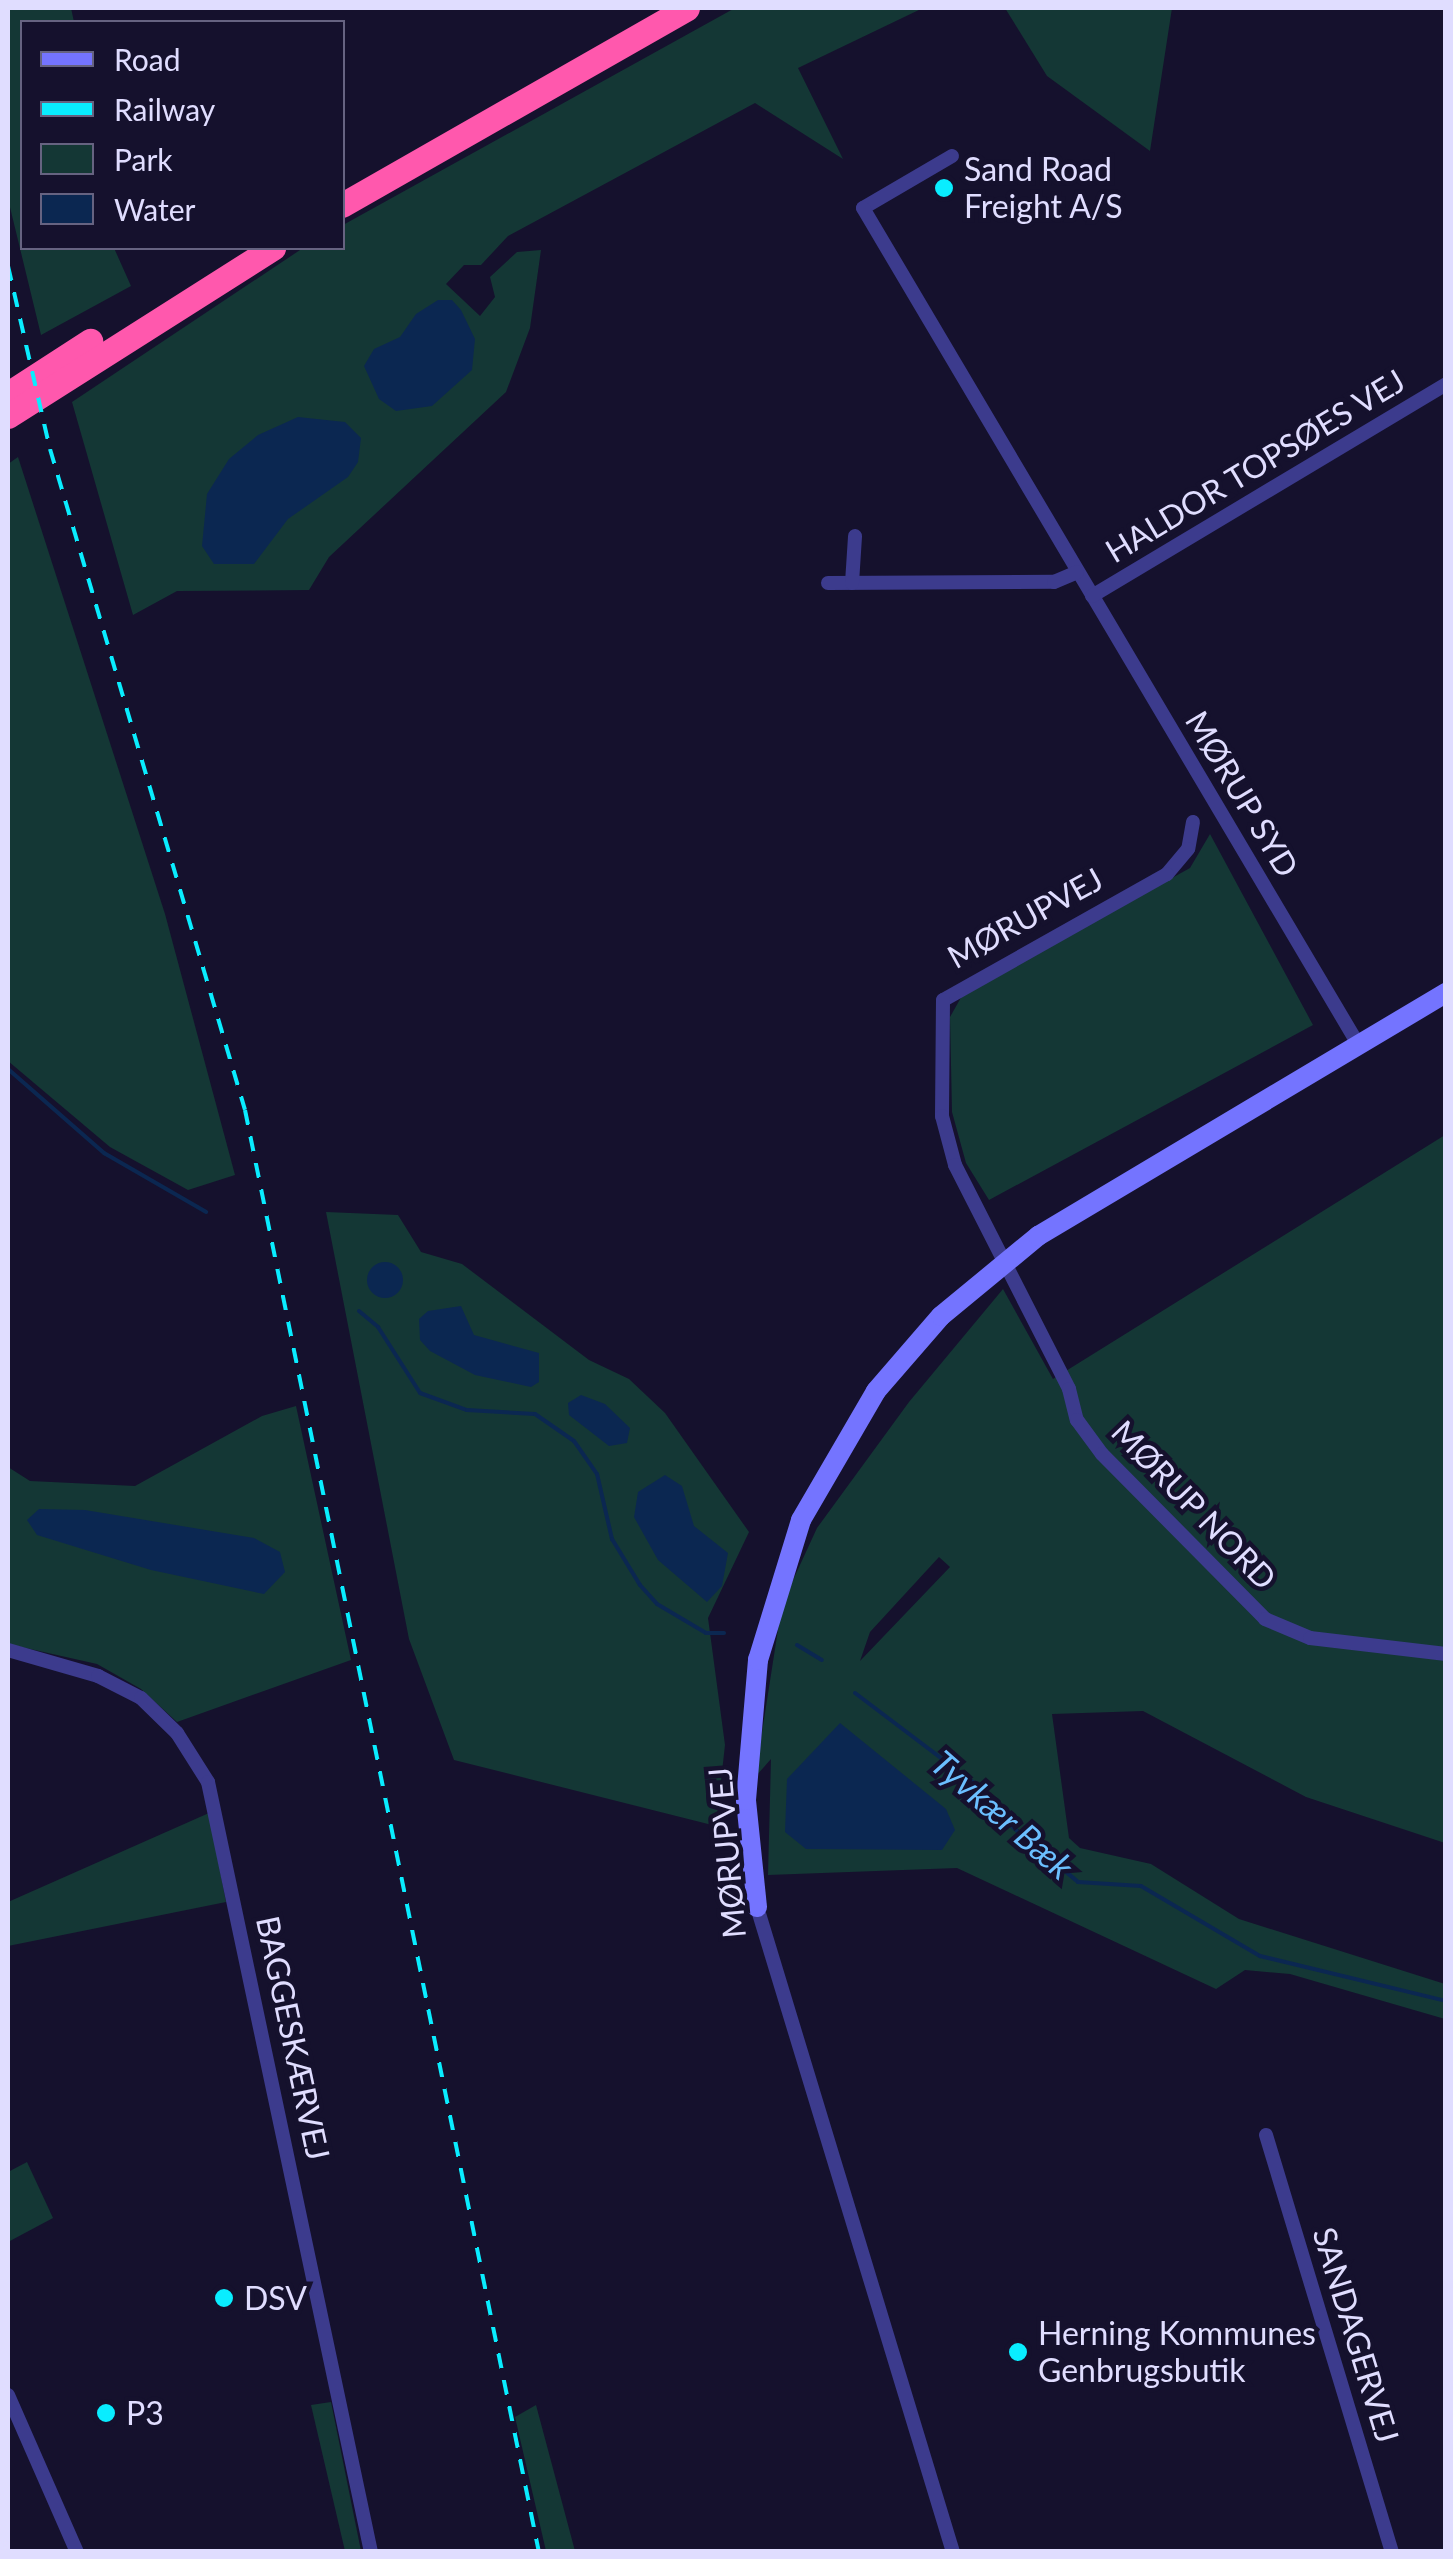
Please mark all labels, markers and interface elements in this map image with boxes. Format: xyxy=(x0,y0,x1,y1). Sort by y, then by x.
legend xyxy=(20,20,345,250)
text: Road xyxy=(114,41,181,77)
text: Railway xyxy=(114,91,215,127)
text: Park xyxy=(114,141,173,177)
place label: Sand Road Freight A/S xyxy=(964,151,1124,226)
marker: Sand Road Freight A/S xyxy=(933,177,955,199)
text: Water xyxy=(114,191,196,227)
street label: HALDOR TOPSØES VEJ xyxy=(1098,361,1412,571)
street label: MØRUP SYD xyxy=(1177,704,1307,884)
street label: MØRUPVEJ xyxy=(941,860,1109,976)
street label: MØRUP NORD xyxy=(1104,1412,1284,1598)
water label: Tyvkær Bæk xyxy=(923,1741,1083,1887)
street label: MØRUPVEJ xyxy=(700,1766,754,1940)
street label: BAGGESKÆRVEJ xyxy=(248,1913,338,2163)
street label: SANDAGERVEJ xyxy=(1305,2223,1407,2447)
place label: DSV xyxy=(244,2279,307,2317)
marker: DSV xyxy=(213,2287,235,2309)
place label: Herning Kommunes Genbrugsbutik xyxy=(1038,2315,1316,2390)
marker: Herning Kommunes Genbrugsbutik xyxy=(1007,2341,1029,2363)
place label: P3 xyxy=(126,2394,164,2432)
marker: P3 xyxy=(95,2402,117,2424)

